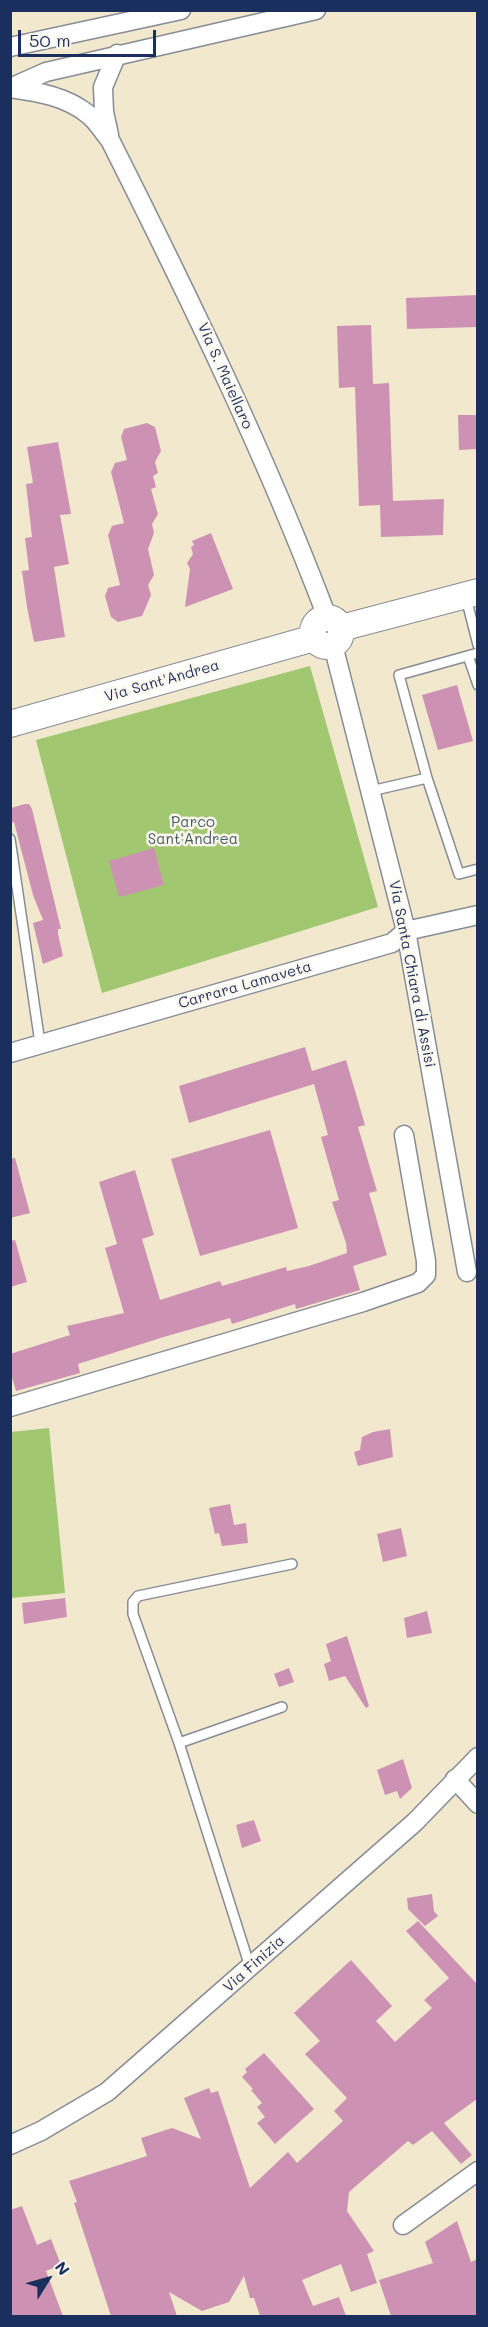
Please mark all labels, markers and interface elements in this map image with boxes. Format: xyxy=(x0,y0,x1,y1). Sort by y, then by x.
scale bar xyxy=(21,18,159,56)
text: 50 m xyxy=(29,28,71,52)
street label: Via S. Maiellaro xyxy=(193,320,257,432)
street label: Via Sant'Andrea xyxy=(102,656,222,706)
park label: Parco Sant'Andrea xyxy=(148,813,238,848)
street label: Via Santa Chiara di Assisi xyxy=(385,879,439,1069)
street label: Carrara Lamaveta xyxy=(176,957,314,1013)
street label: Via Finizia xyxy=(220,1932,288,1996)
north arrow xyxy=(18,2249,78,2309)
text: N xyxy=(51,2257,75,2279)

